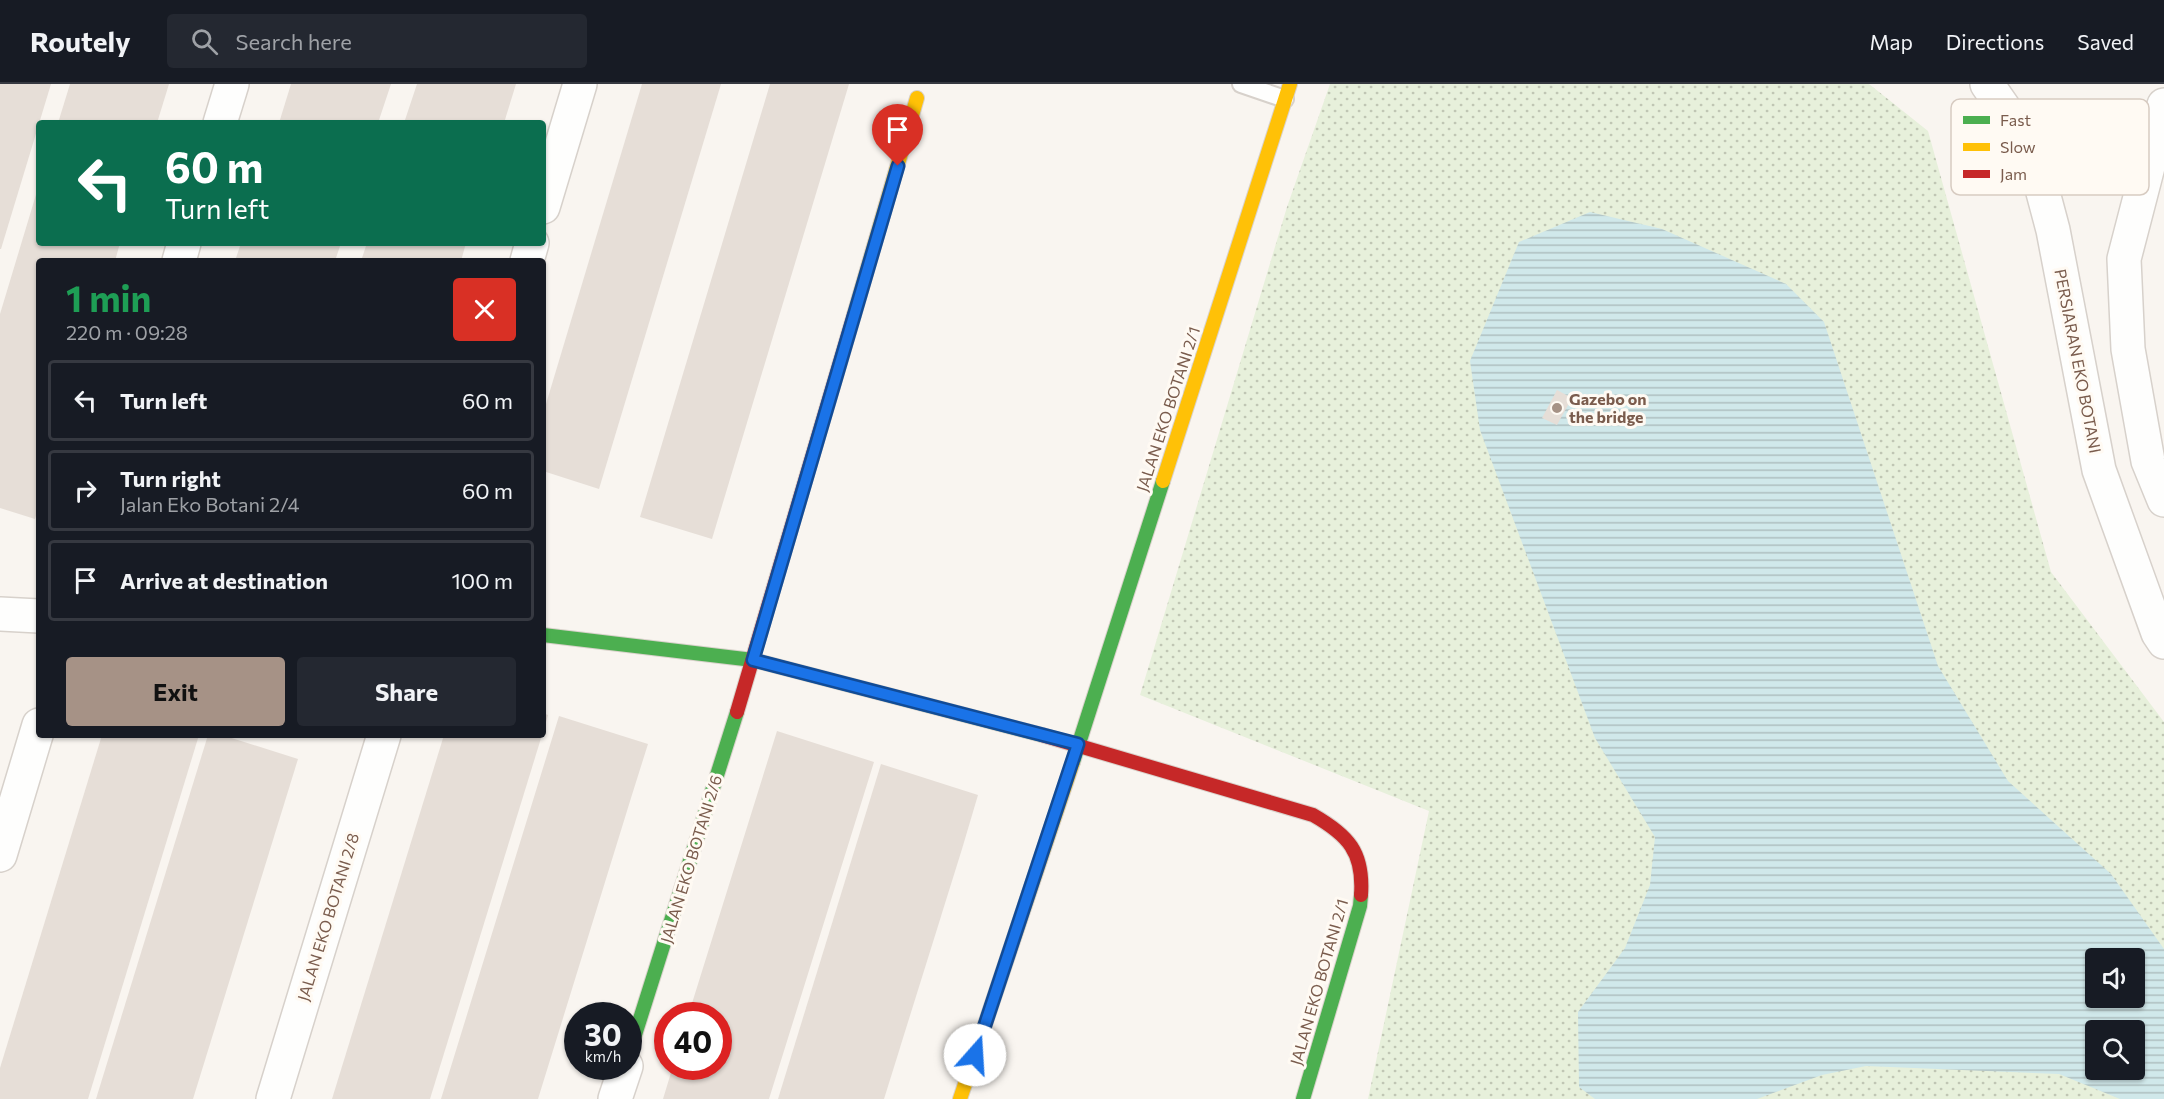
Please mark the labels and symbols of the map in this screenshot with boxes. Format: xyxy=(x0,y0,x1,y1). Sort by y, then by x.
legend xyxy=(1951,99,2149,195)
pin xyxy=(872,104,923,166)
text: Fast xyxy=(2000,110,2031,129)
text: Slow xyxy=(2000,137,2036,156)
text: Jam xyxy=(2000,164,2027,183)
street label: PERSIARAN EKO BOTANI xyxy=(2051,267,2106,455)
street label: JALAN EKO BOTANI 2/1 xyxy=(1132,324,1203,494)
place label: Gazebo on the bridge xyxy=(1569,389,1647,426)
marker: Gazebo on the bridge xyxy=(1550,401,1564,415)
street label: JALAN EKO BOTANI 2/6 xyxy=(656,773,725,945)
street label: JALAN EKO BOTANI 2/8 xyxy=(293,831,362,1003)
street label: JALAN EKO BOTANI 2/1 xyxy=(1286,897,1351,1067)
speed limit sign: 40 xyxy=(654,1002,732,1080)
position arrow xyxy=(943,1023,1007,1087)

